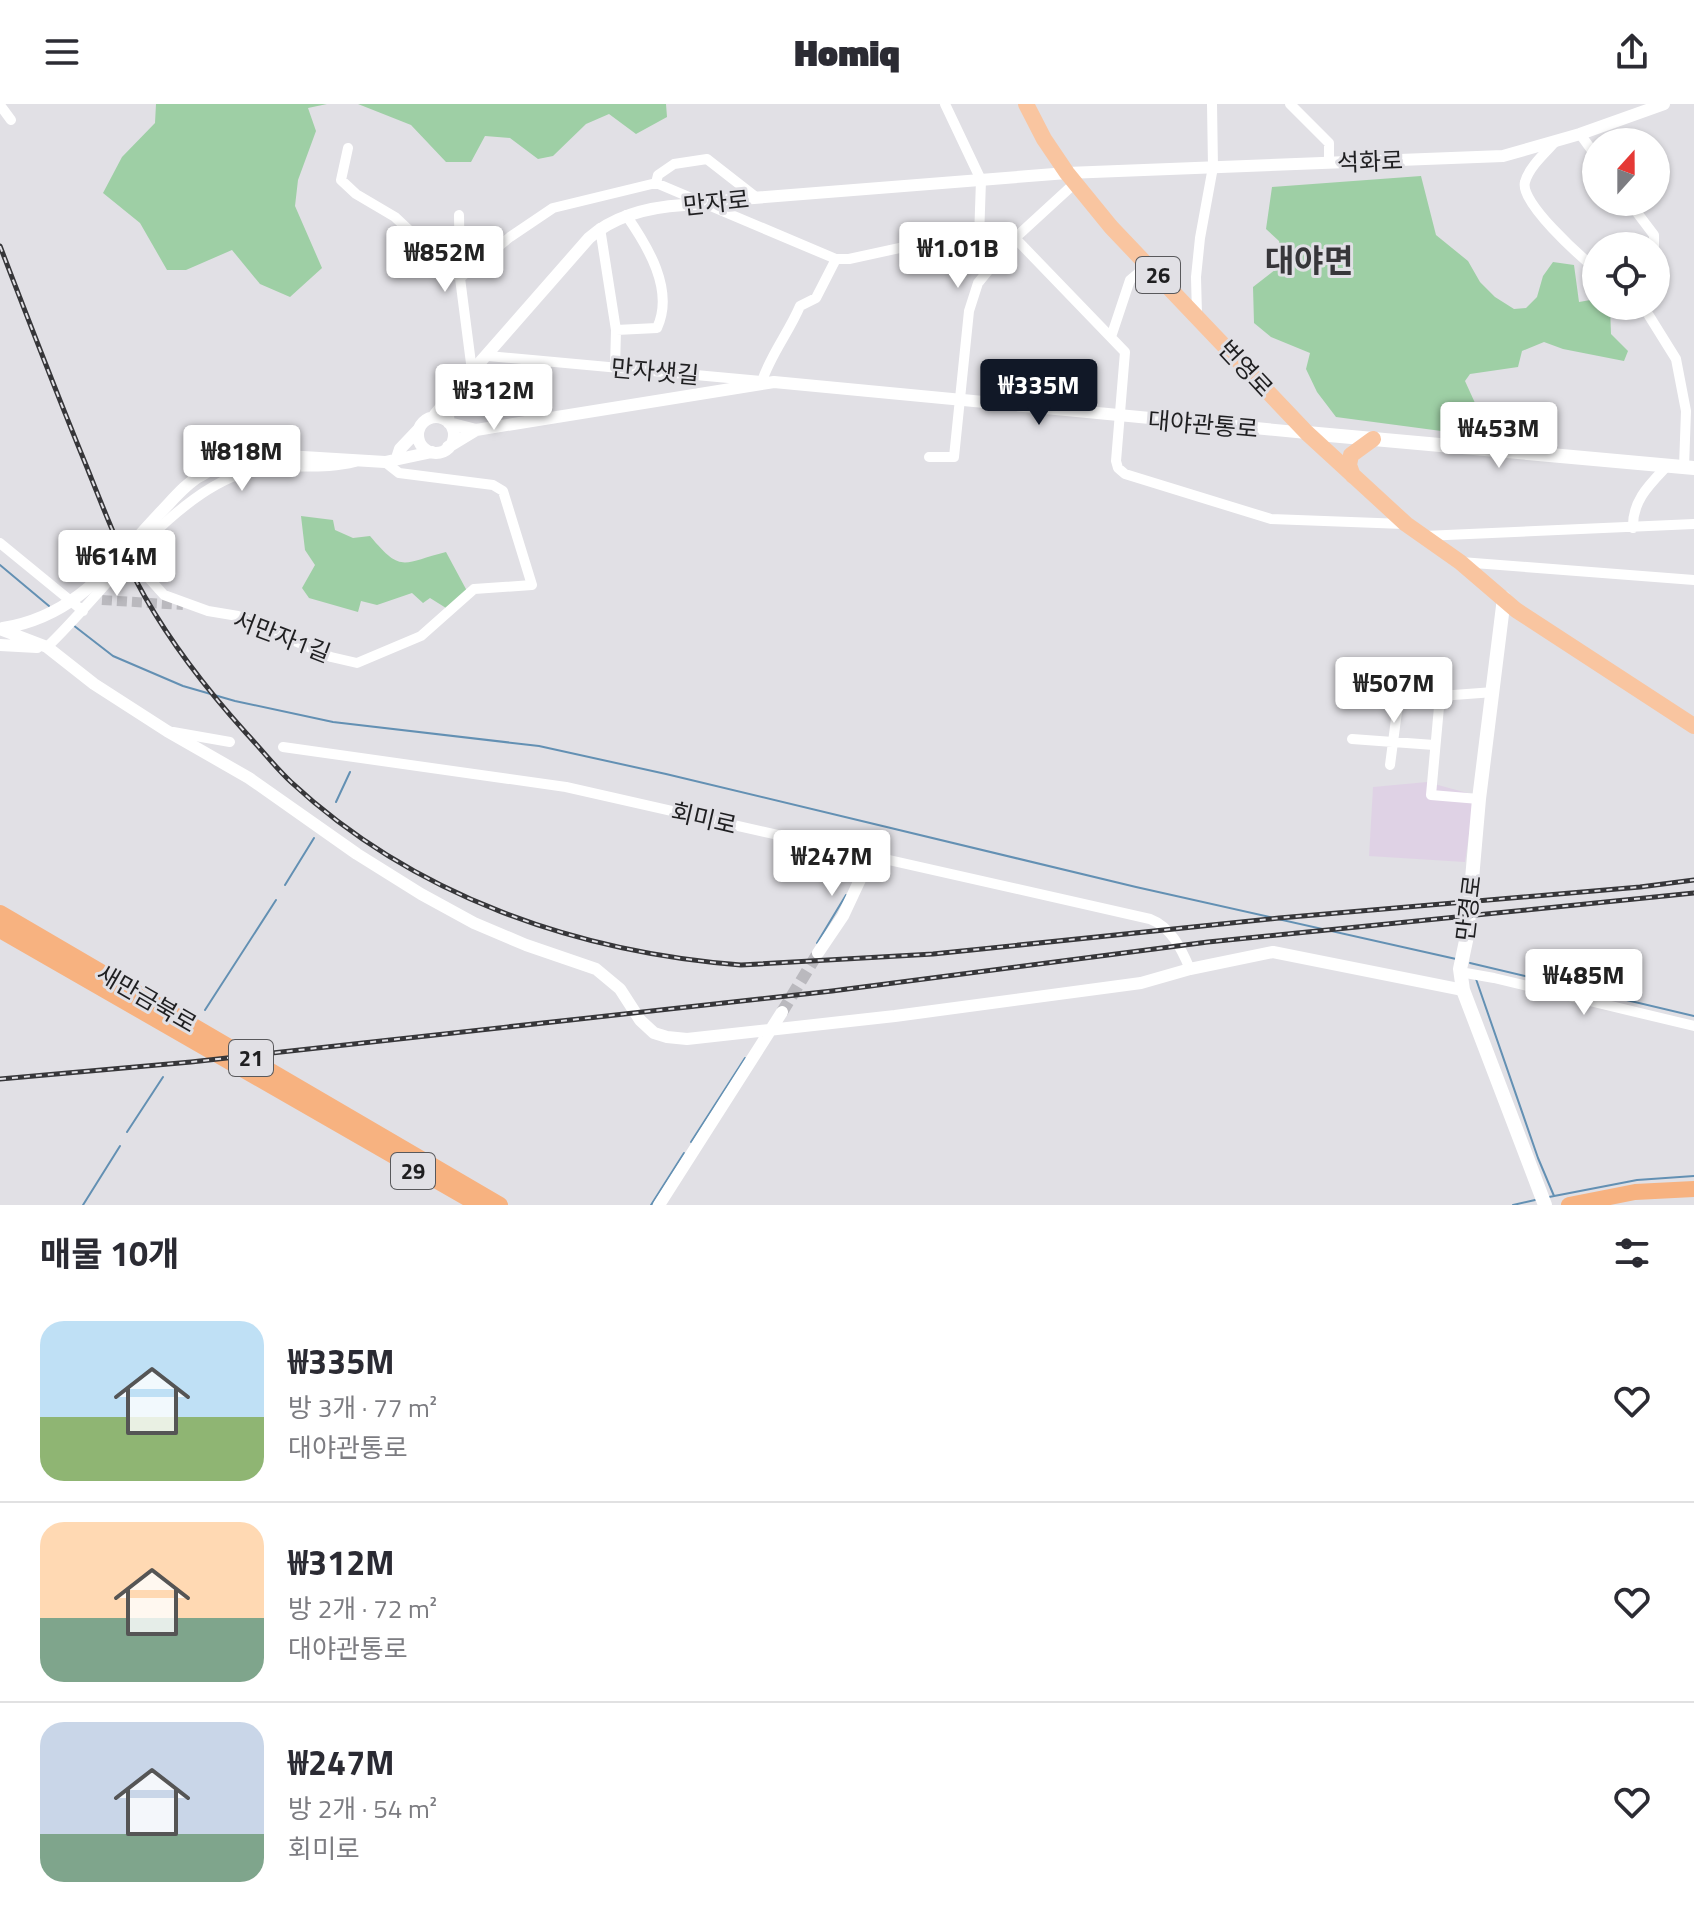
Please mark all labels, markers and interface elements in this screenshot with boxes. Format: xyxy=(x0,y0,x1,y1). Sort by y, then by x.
text: Homiq xyxy=(794,25,900,80)
icon: menu xyxy=(40,30,84,74)
icon: share xyxy=(1610,30,1654,74)
north arrow xyxy=(1582,128,1670,216)
map controls xyxy=(1582,128,1670,320)
street label: 석화로 xyxy=(1336,142,1404,180)
street label: 만자로 xyxy=(681,181,751,223)
pin: ₩1.01B xyxy=(893,222,1023,290)
pin: ₩852M xyxy=(389,226,501,294)
text: ₩1.01B xyxy=(917,228,999,267)
text: ₩852M xyxy=(404,232,486,271)
button: locate xyxy=(1582,232,1670,320)
district label: 대야면 xyxy=(1265,236,1353,284)
road number: 26 xyxy=(1136,257,1180,293)
street label: 번영로 xyxy=(1210,331,1282,405)
street label: 만자샛길 xyxy=(609,349,701,393)
pin: ₩335M xyxy=(983,359,1095,427)
pin: ₩312M xyxy=(438,364,550,432)
text: ₩335M xyxy=(998,365,1080,404)
text: ₩312M xyxy=(453,370,535,409)
street label: 대야관통로 xyxy=(1146,401,1260,447)
pin: ₩453M xyxy=(1443,402,1555,470)
text: ₩453M xyxy=(1458,408,1540,447)
pin: ₩818M xyxy=(186,425,298,493)
text: ₩818M xyxy=(201,431,283,470)
pin: ₩614M xyxy=(61,530,173,598)
text: ₩614M xyxy=(76,536,158,575)
street label: 서만자1길 xyxy=(228,601,336,671)
pin: ₩507M xyxy=(1338,657,1450,725)
text: ₩507M xyxy=(1353,663,1435,702)
street label: 회미로 xyxy=(668,793,740,843)
pin: ₩247M xyxy=(776,830,888,898)
text: ₩247M xyxy=(791,836,873,875)
street label: 만경로 xyxy=(1446,873,1490,943)
pin: ₩485M xyxy=(1528,949,1640,1017)
street label: 새만금북로 xyxy=(90,955,204,1041)
text: ₩485M xyxy=(1543,955,1625,994)
road number: 21 xyxy=(229,1040,273,1076)
road number: 29 xyxy=(391,1153,435,1189)
text: 매물 10개 xyxy=(40,1227,179,1279)
icon: filters xyxy=(1610,1231,1654,1275)
text: ₩335M xyxy=(288,1335,394,1387)
icon: home xyxy=(104,1353,200,1449)
icon: heart xyxy=(1610,1379,1654,1423)
text: 방 3개 · 77 m² xyxy=(288,1388,437,1427)
text: 대야관통로 xyxy=(288,1428,408,1467)
text: ₩312M xyxy=(288,1536,394,1588)
icon: home xyxy=(104,1554,200,1650)
icon: heart xyxy=(1610,1580,1654,1624)
text: 방 2개 · 72 m² xyxy=(288,1589,437,1628)
text: 대야관통로 xyxy=(288,1629,408,1668)
text: ₩247M xyxy=(288,1736,394,1788)
icon: home xyxy=(104,1754,200,1850)
icon: heart xyxy=(1610,1780,1654,1824)
text: 방 2개 · 54 m² xyxy=(288,1789,437,1828)
text: 회미로 xyxy=(288,1829,360,1868)

